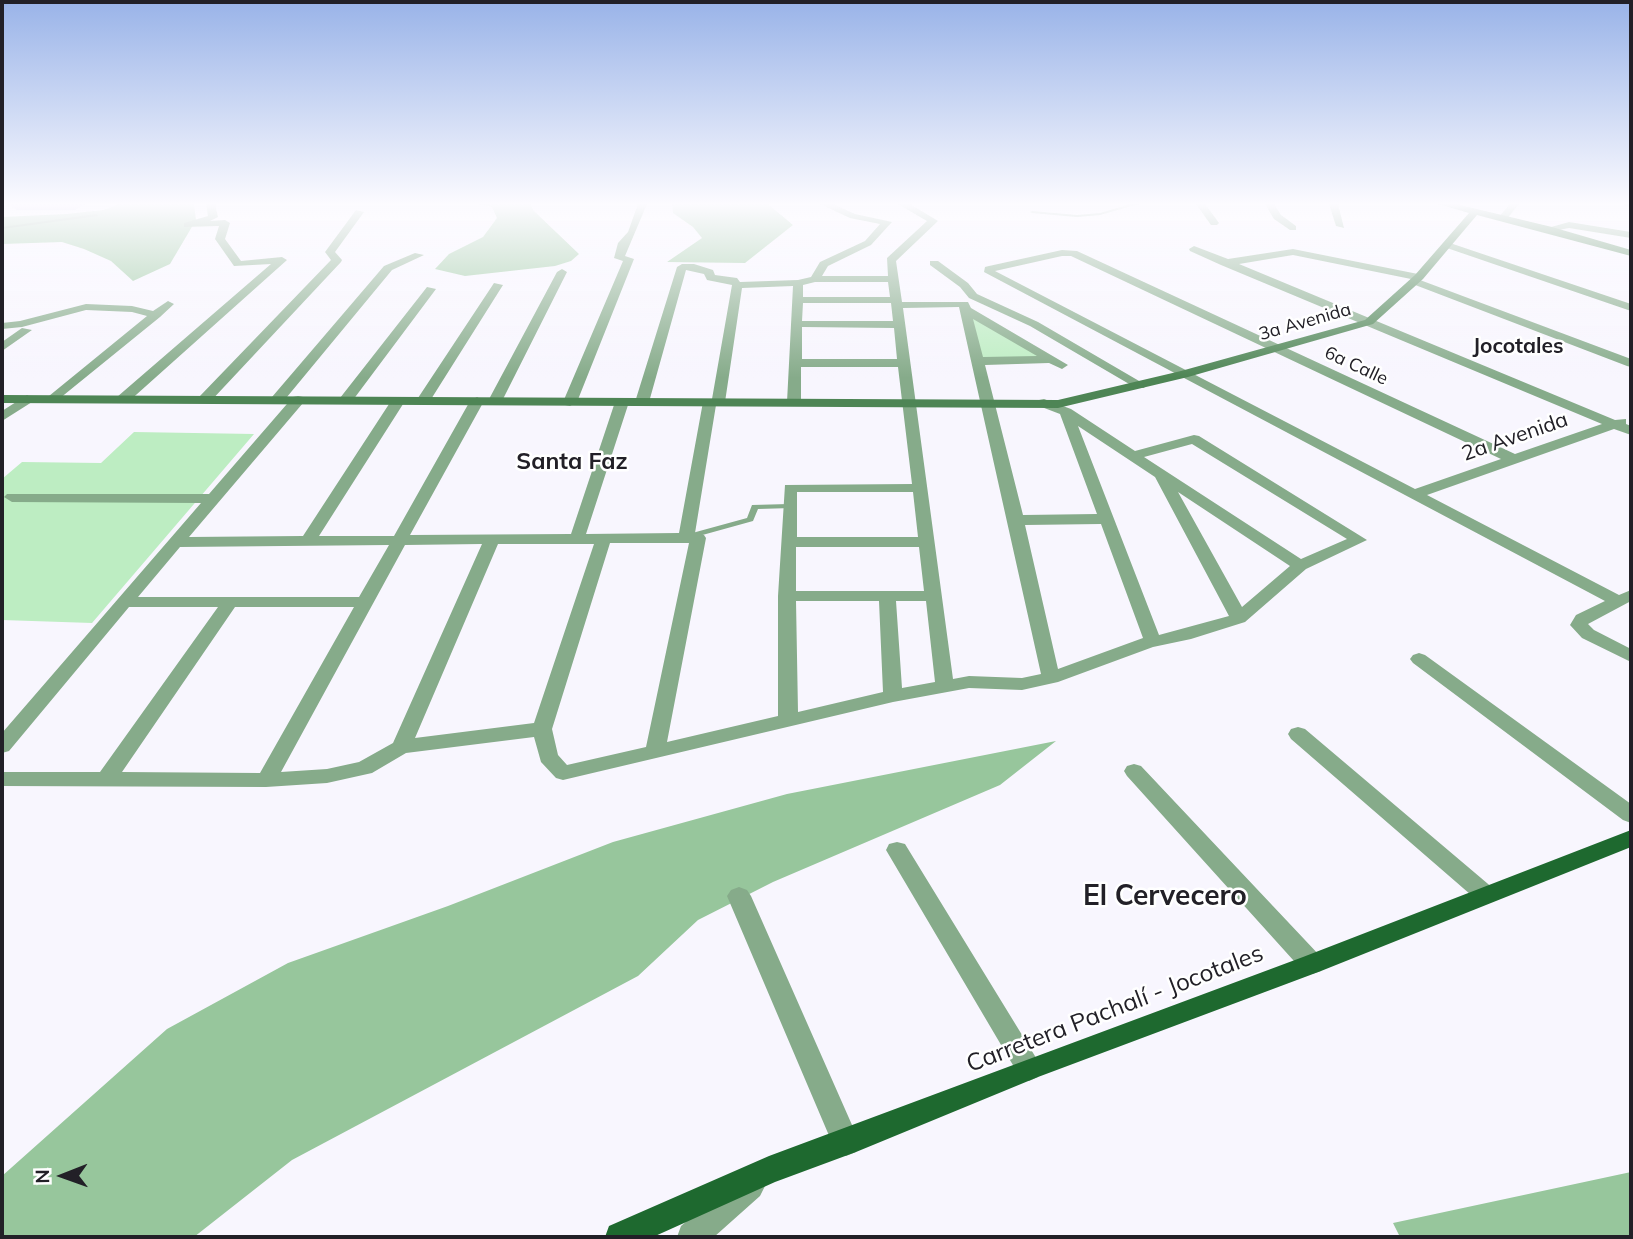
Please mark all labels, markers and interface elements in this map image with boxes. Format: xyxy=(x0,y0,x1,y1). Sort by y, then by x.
street label: 3a Avenida xyxy=(1257,299,1353,345)
district label: Jocotales xyxy=(1472,334,1564,360)
street label: 6a Calle xyxy=(1321,342,1391,390)
street label: 2a Avenida xyxy=(1459,407,1571,467)
district label: Santa Faz xyxy=(516,448,628,476)
district label: El Cervecero xyxy=(1083,880,1247,914)
street label: Carretera Pachalí - Jocotales xyxy=(963,939,1267,1079)
north arrow xyxy=(28,1141,98,1211)
text: N xyxy=(30,1169,54,1184)

